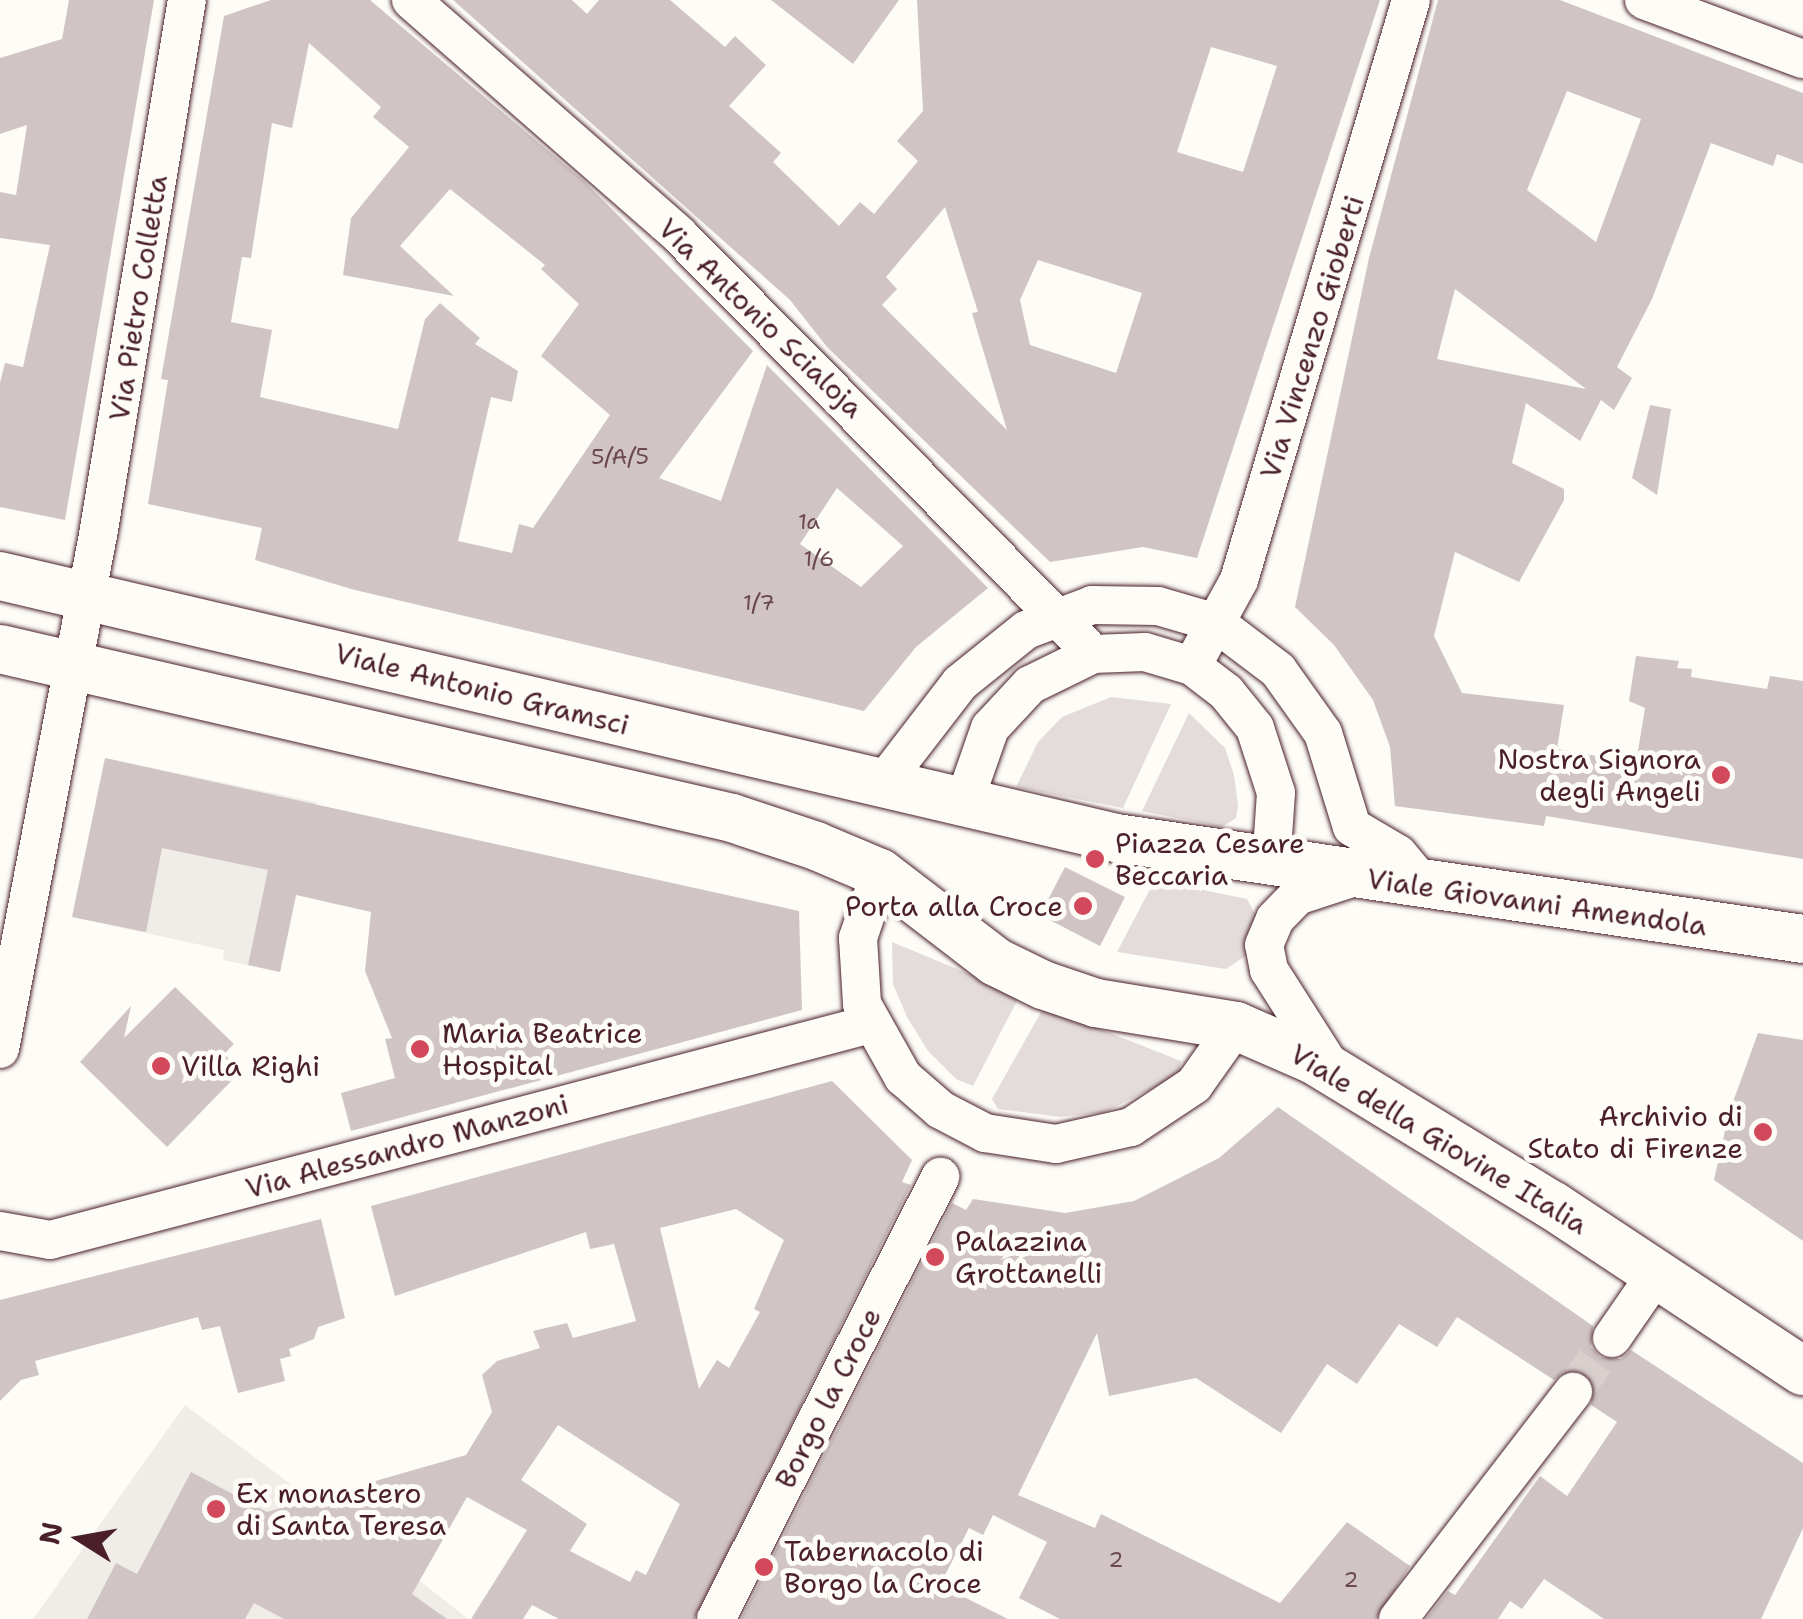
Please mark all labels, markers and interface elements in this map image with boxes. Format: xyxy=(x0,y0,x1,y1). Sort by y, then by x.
street label: Via Pietro Colletta xyxy=(102,173,174,423)
street label: Via Vincenzo Gioberti xyxy=(1253,191,1371,483)
street label: Via Antonio Scialoja xyxy=(651,211,871,425)
house number: 5/A/5 xyxy=(591,444,649,470)
house number: 1a xyxy=(798,509,820,535)
house number: 1/6 xyxy=(804,546,834,572)
house number: 1/7 xyxy=(743,590,775,616)
street label: Viale Antonio Gramsci xyxy=(331,636,633,742)
place label: Nostra Signora degli Angeli xyxy=(1497,742,1701,808)
marker: Nostra Signora degli Angeli xyxy=(1710,764,1732,786)
place label: Piazza Cesare Beccaria xyxy=(1115,826,1305,892)
marker: Piazza Cesare Beccaria xyxy=(1084,848,1106,870)
street label: Viale Giovanni Amendola xyxy=(1365,862,1709,942)
place label: Porta alla Croce xyxy=(845,889,1063,923)
marker: Porta alla Croce xyxy=(1072,895,1094,917)
place label: Maria Beatrice Hospital xyxy=(442,1016,643,1082)
marker: Maria Beatrice Hospital xyxy=(407,1036,433,1062)
street label: Viale della Giovine Italia xyxy=(1284,1037,1594,1241)
place label: Villa Righi xyxy=(181,1049,320,1083)
marker: Villa Righi xyxy=(150,1055,172,1077)
street label: Via Alessandro Manzoni xyxy=(242,1087,572,1205)
place label: Archivio di Stato di Firenze xyxy=(1527,1099,1743,1165)
marker: Archivio di Stato di Firenze xyxy=(1752,1121,1774,1143)
place label: Palazzina Grottanelli xyxy=(955,1224,1103,1290)
marker: Palazzina Grottanelli xyxy=(924,1246,946,1268)
street label: Borgo la Croce xyxy=(768,1302,888,1494)
place label: Ex monastero di Santa Teresa xyxy=(236,1476,446,1542)
north arrow xyxy=(30,1489,130,1589)
marker: Ex monastero di Santa Teresa xyxy=(205,1498,227,1520)
text: N xyxy=(30,1519,71,1548)
place label: Tabernacolo di Borgo la Croce xyxy=(784,1534,984,1600)
house number: 2 xyxy=(1108,1547,1124,1573)
marker: Tabernacolo di Borgo la Croce xyxy=(753,1556,775,1578)
house number: 2 xyxy=(1343,1567,1359,1593)

